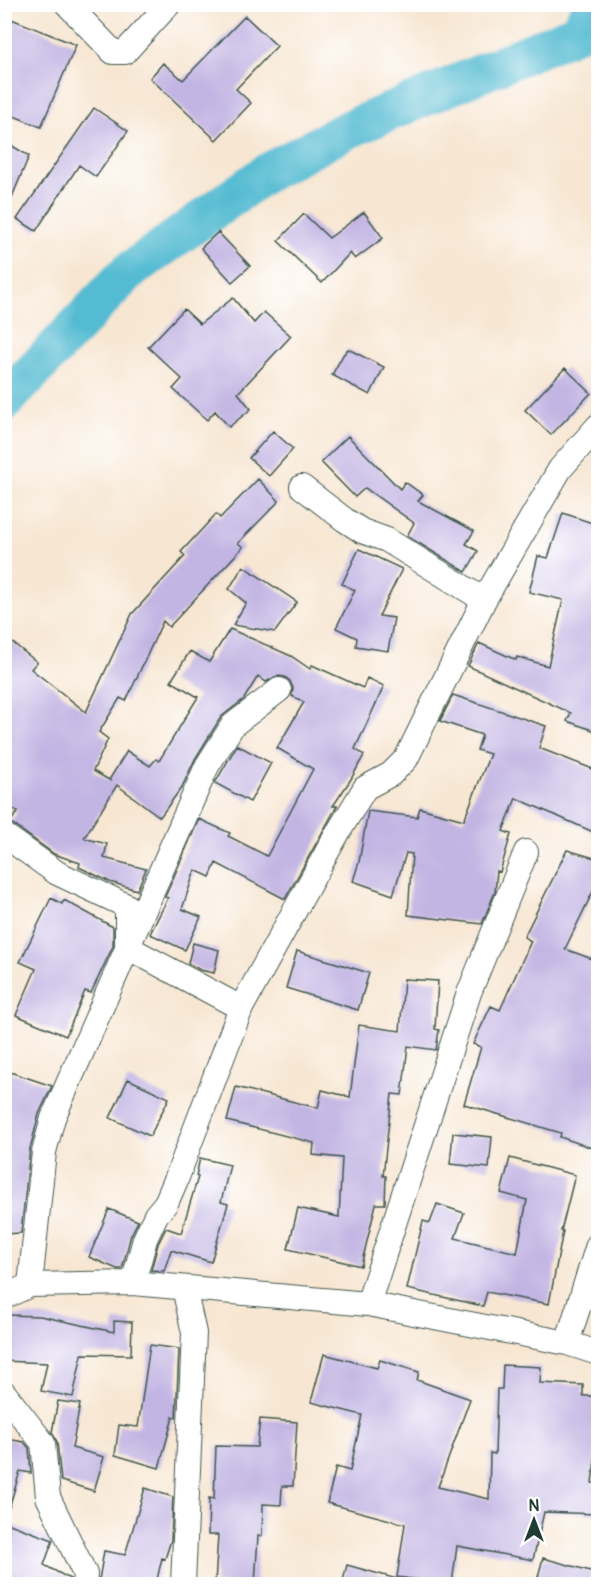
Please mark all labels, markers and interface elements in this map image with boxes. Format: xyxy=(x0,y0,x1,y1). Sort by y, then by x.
north arrow xyxy=(504,1490,564,1550)
text: N xyxy=(529,1496,540,1516)

